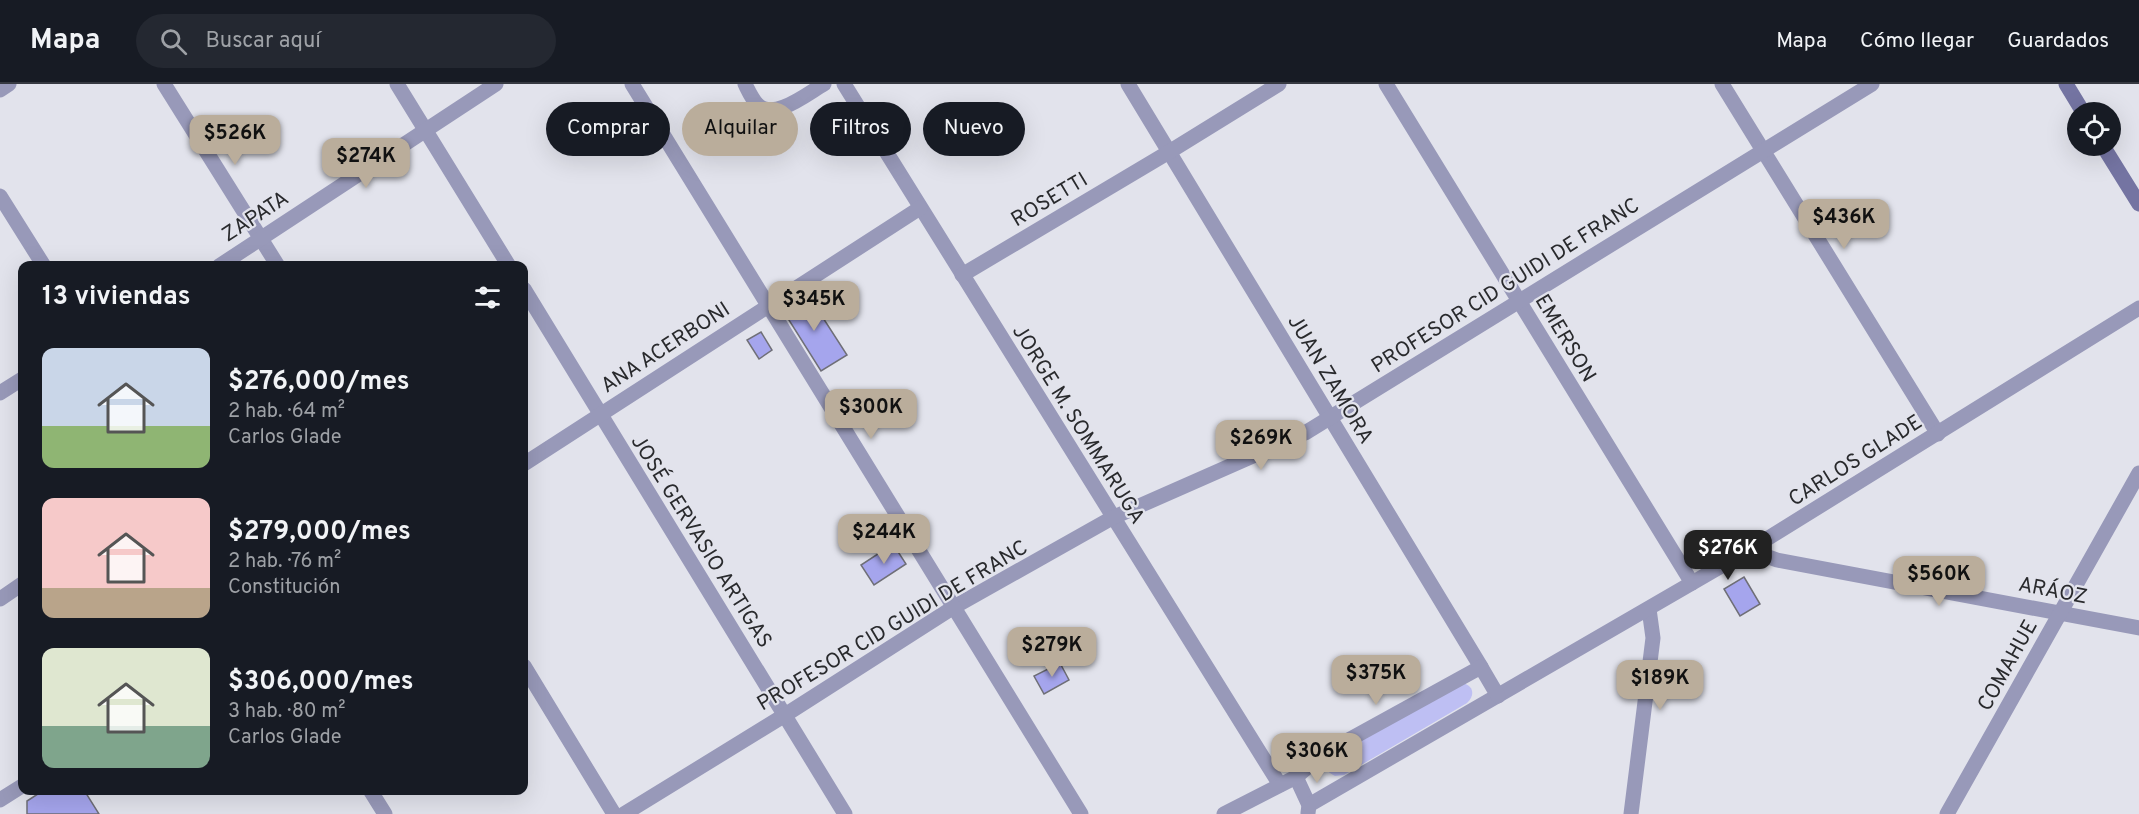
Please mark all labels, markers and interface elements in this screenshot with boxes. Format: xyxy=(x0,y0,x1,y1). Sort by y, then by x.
search box xyxy=(136,14,556,68)
text: Mapa xyxy=(30,23,100,59)
icon: search xyxy=(157,25,190,58)
text: Buscar aquí xyxy=(205,28,321,55)
text: Mapa xyxy=(1776,28,1827,55)
text: Cómo llegar xyxy=(1860,28,1974,55)
text: Guardados xyxy=(2007,28,2109,55)
chip: Comprar xyxy=(546,102,670,156)
chip: Alquilar xyxy=(682,102,798,156)
chip: Filtros xyxy=(810,102,911,156)
chip: Nuevo xyxy=(923,102,1025,156)
map controls xyxy=(2067,102,2121,156)
button: locate xyxy=(2067,102,2121,156)
pin: $526K xyxy=(193,115,277,166)
text: $526K xyxy=(204,121,266,147)
pin: $274K xyxy=(324,138,408,189)
text: $274K xyxy=(336,144,396,170)
street label: ROSETTI xyxy=(1006,167,1093,234)
street label: ZAPATA xyxy=(217,186,294,249)
street label: PROFESOR CID GUIDI DE FRANC xyxy=(1367,192,1645,380)
pin: $436K xyxy=(1802,199,1886,250)
text: $436K xyxy=(1812,205,1876,231)
text: 13 viviendas xyxy=(42,281,191,314)
icon: filters xyxy=(471,281,504,314)
pin: $345K xyxy=(772,281,856,332)
text: $345K xyxy=(782,287,846,313)
street label: EMERSON xyxy=(1528,290,1602,388)
street label: ANA ACERBONI xyxy=(596,296,735,400)
street label: JUAN ZAMORA xyxy=(1281,310,1379,449)
street label: JORGE M. SOMMARUGA xyxy=(1005,320,1150,530)
text: $276,000/mes xyxy=(228,366,410,399)
icon: home xyxy=(90,372,162,444)
pin: $300K xyxy=(829,389,913,440)
text: $300K xyxy=(839,395,903,421)
text: 2 hab. · 64 m² xyxy=(228,399,345,425)
street label: CARLOS GLADE xyxy=(1784,409,1928,513)
pin: $269K xyxy=(1219,420,1303,471)
text: Carlos Glade xyxy=(228,425,342,451)
text: $269K xyxy=(1229,426,1293,452)
street label: JOSÉ GERVASIO ARTIGAS xyxy=(624,430,778,654)
pin: $244K xyxy=(842,514,926,565)
text: $279,000/mes xyxy=(228,516,411,549)
text: $244K xyxy=(852,520,916,546)
icon: home xyxy=(90,522,162,594)
pin: $276K xyxy=(1686,530,1770,581)
street label: PROFESOR CID GUIDI DE FRANC xyxy=(753,535,1033,718)
text: $276K xyxy=(1698,536,1758,562)
text: 2 hab. · 76 m² xyxy=(228,549,341,575)
pin: $560K xyxy=(1897,556,1981,607)
text: $560K xyxy=(1907,562,1971,588)
street label: ARÁOZ xyxy=(2016,571,2090,611)
text: Constitución xyxy=(228,575,341,601)
street label: COMAHUE xyxy=(1972,615,2044,716)
pin: $279K xyxy=(1010,627,1094,678)
text: $279K xyxy=(1021,633,1083,659)
pin: $375K xyxy=(1334,655,1418,706)
pin: $189K xyxy=(1618,660,1702,711)
text: $375K xyxy=(1346,661,1406,687)
text: $306,000/mes xyxy=(228,666,413,699)
text: $189K xyxy=(1630,666,1690,692)
icon: home xyxy=(90,672,162,744)
text: 3 hab. · 80 m² xyxy=(228,699,345,725)
text: Carlos Glade xyxy=(228,725,342,751)
pin: $306K xyxy=(1275,733,1359,784)
text: $306K xyxy=(1285,739,1349,765)

